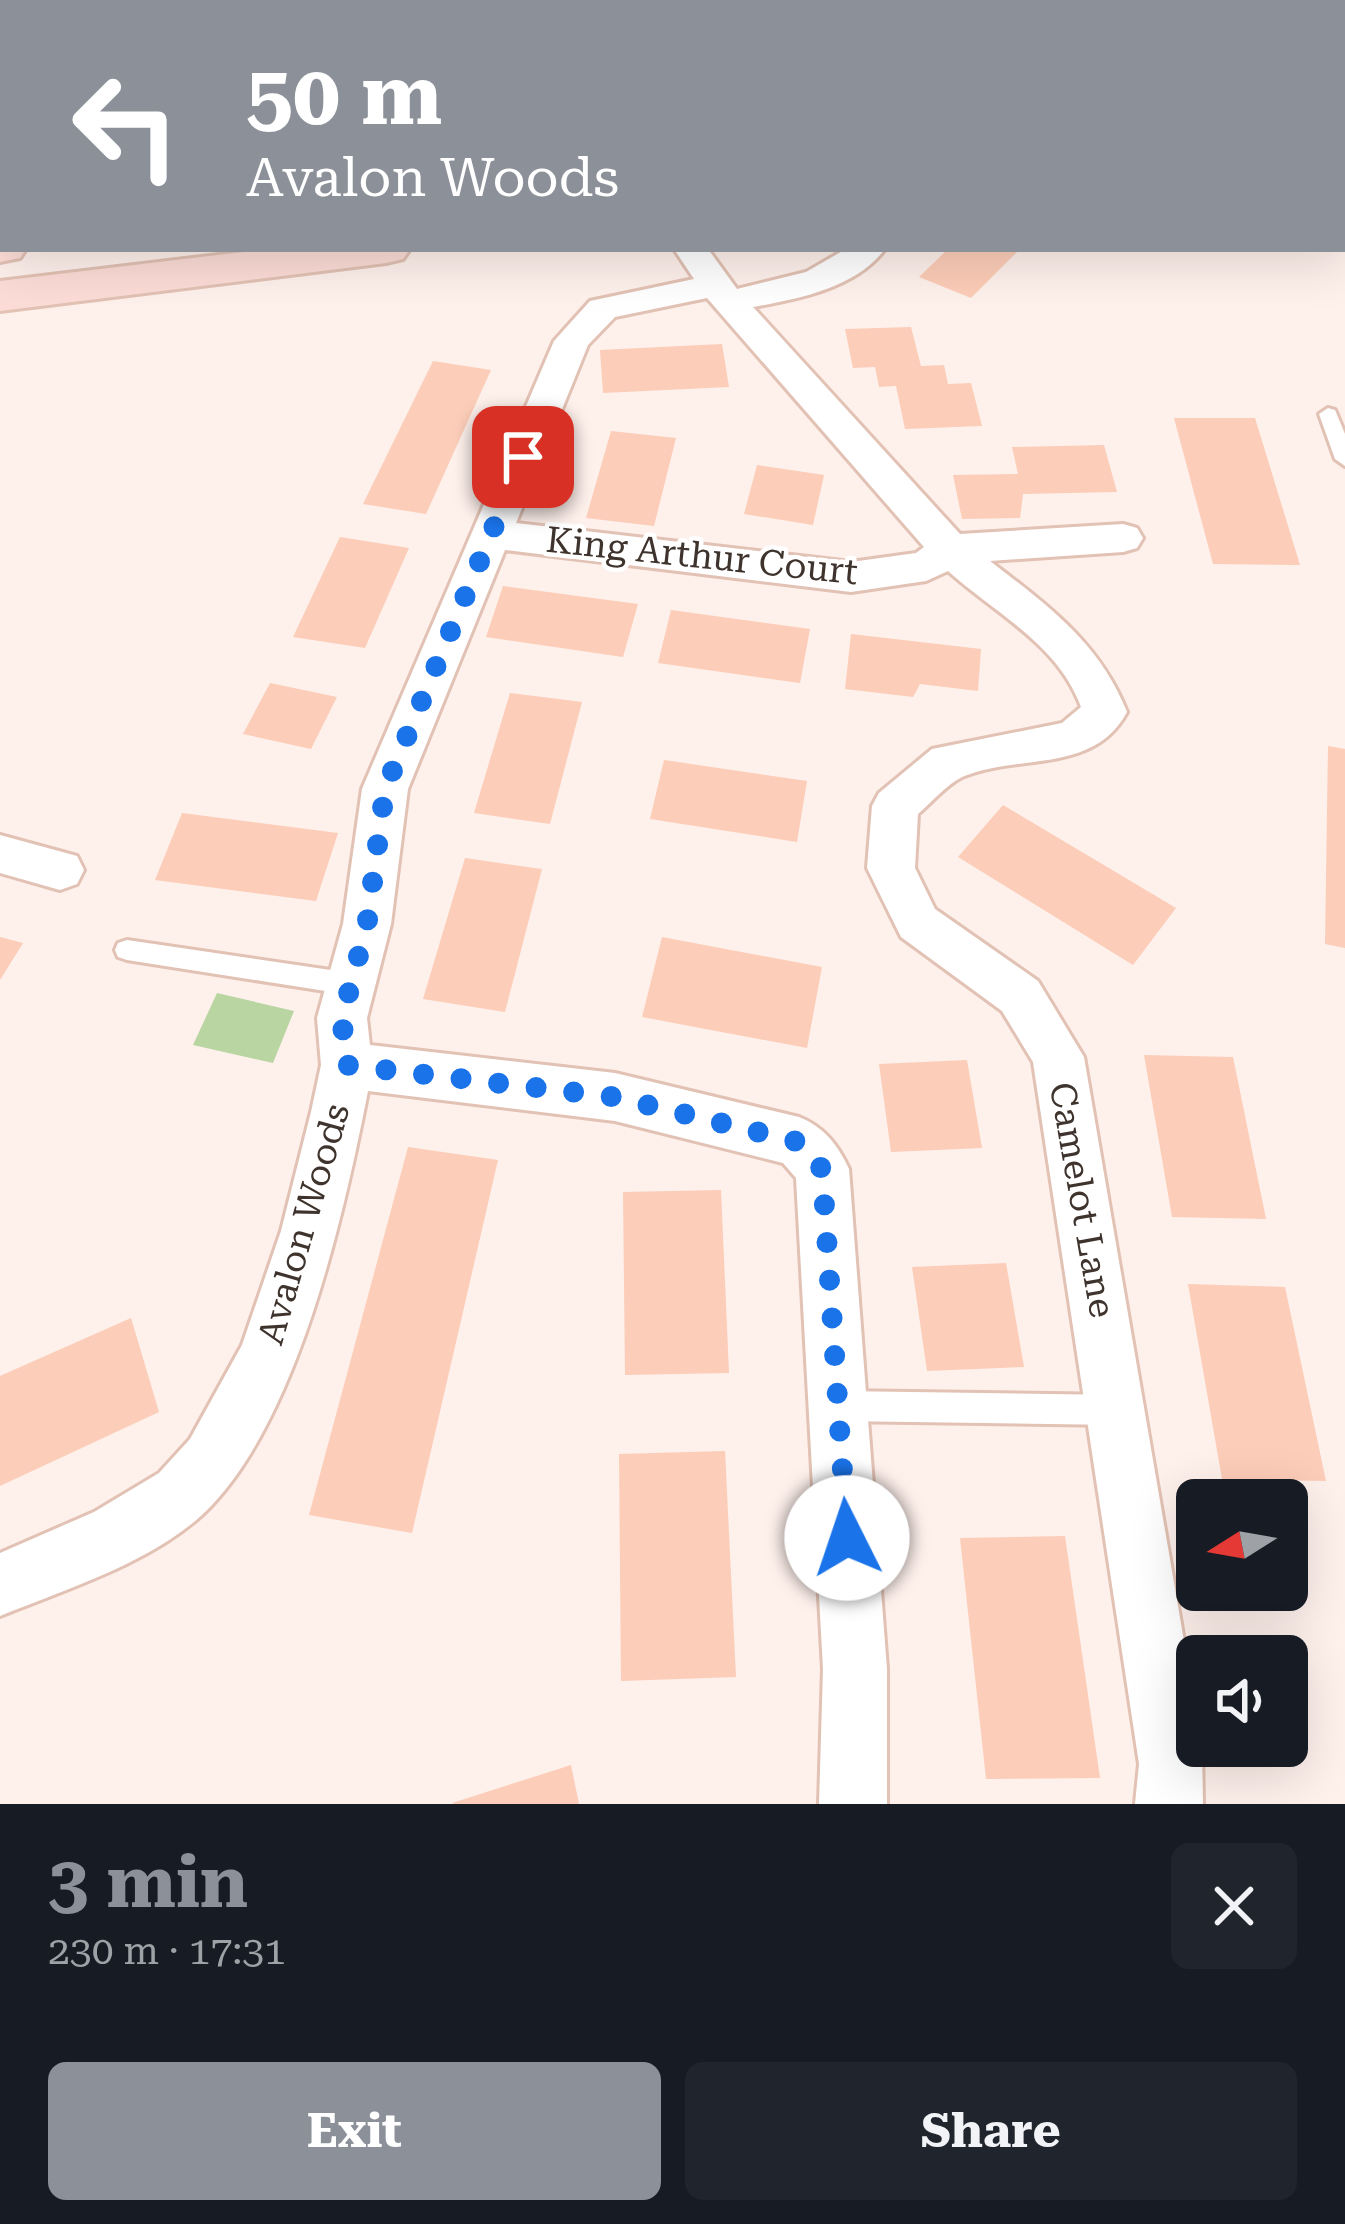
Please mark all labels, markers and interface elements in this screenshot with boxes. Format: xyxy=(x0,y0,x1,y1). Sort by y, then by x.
text: 50 m xyxy=(246,46,442,144)
icon: left xyxy=(48,48,204,204)
text: Avalon Woods xyxy=(246,146,619,209)
pin xyxy=(472,406,574,508)
icon: arrive xyxy=(490,424,556,490)
street label: King Arthur Court xyxy=(544,519,860,593)
street label: Camelot Lane xyxy=(1041,1079,1123,1321)
street label: Avalon Woods xyxy=(250,1099,358,1349)
position arrow xyxy=(784,1475,910,1601)
north arrow xyxy=(1176,1479,1308,1611)
map controls xyxy=(1176,1479,1308,1767)
button: sound xyxy=(1176,1635,1308,1767)
text: 3 min xyxy=(48,1840,248,1925)
button: close xyxy=(1171,1843,1297,1969)
text: 230 m · 17:31 xyxy=(48,1928,286,1974)
button: Exit xyxy=(48,2062,661,2200)
button: Share xyxy=(685,2062,1297,2200)

